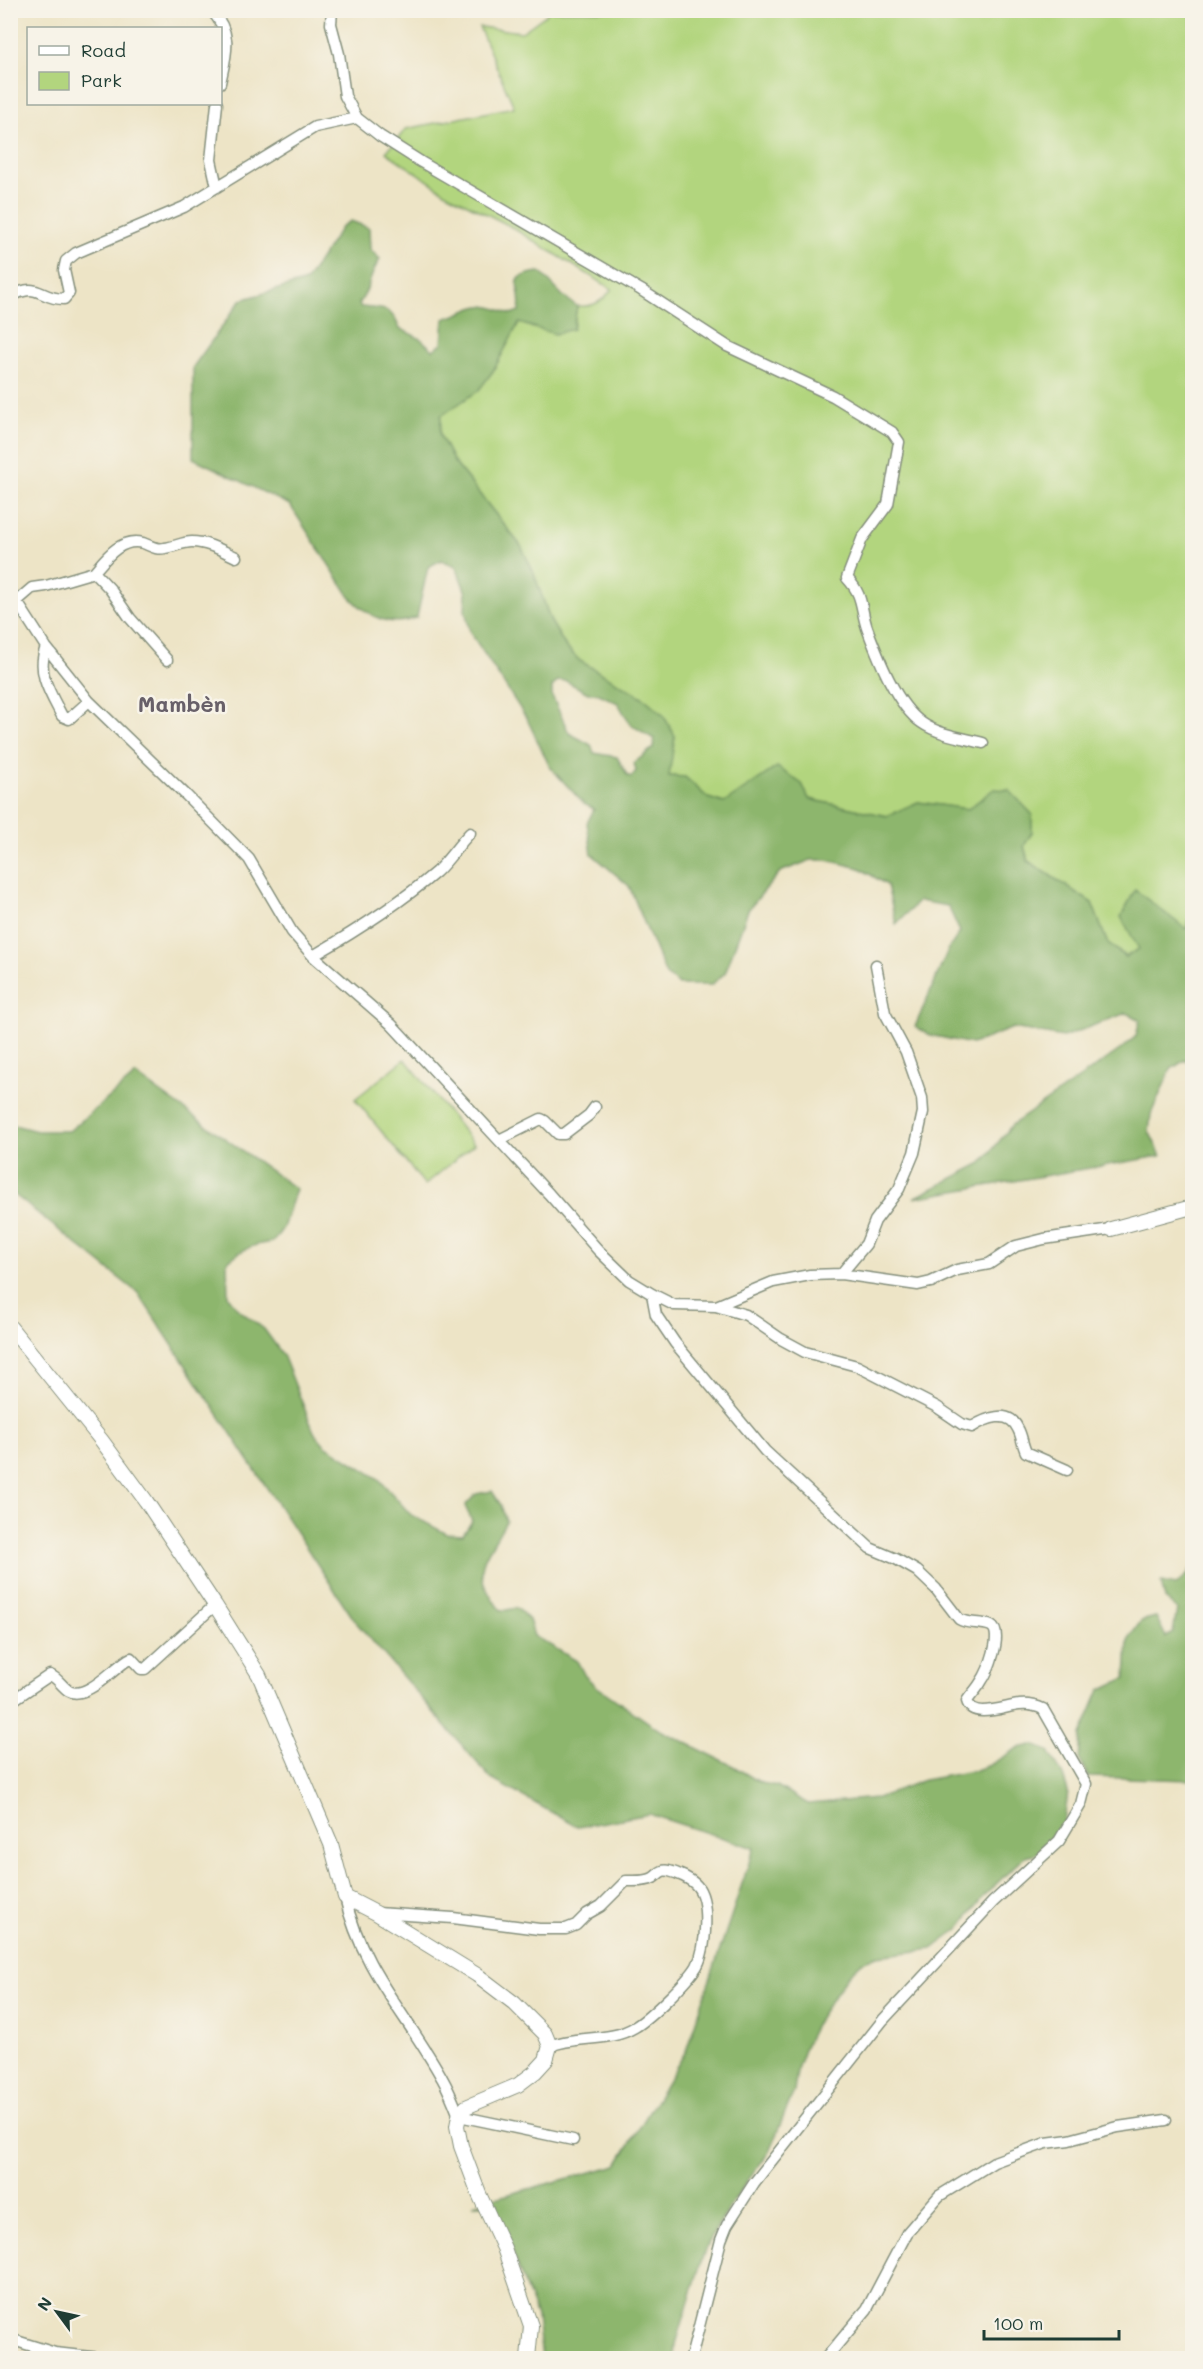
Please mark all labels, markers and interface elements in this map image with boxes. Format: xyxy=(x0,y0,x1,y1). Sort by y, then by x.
legend xyxy=(27,27,222,105)
text: Road xyxy=(81,38,126,62)
text: Park xyxy=(81,68,122,92)
district label: Mambèn xyxy=(138,689,226,718)
north arrow xyxy=(27,2282,87,2342)
text: N xyxy=(32,2293,56,2314)
scale bar xyxy=(984,2303,1119,2341)
text: 100 m xyxy=(993,2311,1043,2335)

